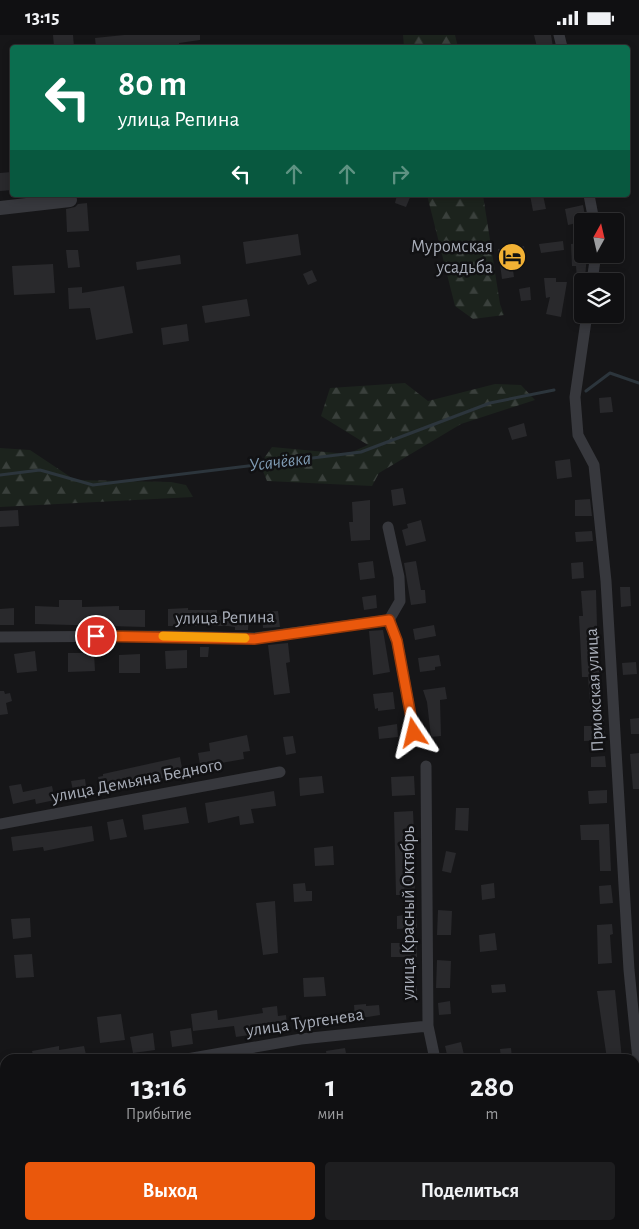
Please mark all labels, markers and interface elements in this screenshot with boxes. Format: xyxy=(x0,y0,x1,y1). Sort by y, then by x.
text: 13:15 xyxy=(25,8,59,27)
icon: left xyxy=(35,65,100,130)
text: 80 m xyxy=(118,67,187,102)
text: улица Репина xyxy=(118,108,239,130)
icon: left xyxy=(227,160,255,188)
icon: ahead xyxy=(280,160,308,188)
icon: ahead xyxy=(333,160,361,188)
icon: right xyxy=(386,160,414,188)
north arrow xyxy=(574,213,624,263)
map controls xyxy=(574,213,624,323)
place label: Муромская усадьба xyxy=(411,238,493,277)
hotel icon: Муромская усадьба xyxy=(497,242,527,272)
button: layers xyxy=(574,273,624,323)
water label: Усачёвка xyxy=(248,449,312,475)
street label: улица Репина xyxy=(174,608,275,628)
pin xyxy=(75,615,117,657)
icon: arrive xyxy=(82,622,110,650)
street label: Приокская улица xyxy=(583,628,607,752)
position arrow xyxy=(387,706,439,758)
street label: улица Демьяна Бедного xyxy=(49,756,224,807)
street label: улица Красный Октябрь xyxy=(399,826,418,1001)
street label: улица Тургенева xyxy=(244,1006,365,1040)
text: 13:16 xyxy=(131,1072,187,1102)
text: 1 xyxy=(325,1072,336,1102)
text: 280 xyxy=(470,1072,514,1102)
text: Прибытие xyxy=(126,1106,192,1122)
text: мин xyxy=(317,1106,344,1122)
text: m xyxy=(486,1106,498,1122)
button: Выход xyxy=(25,1162,315,1220)
button: Поделиться xyxy=(325,1162,615,1220)

